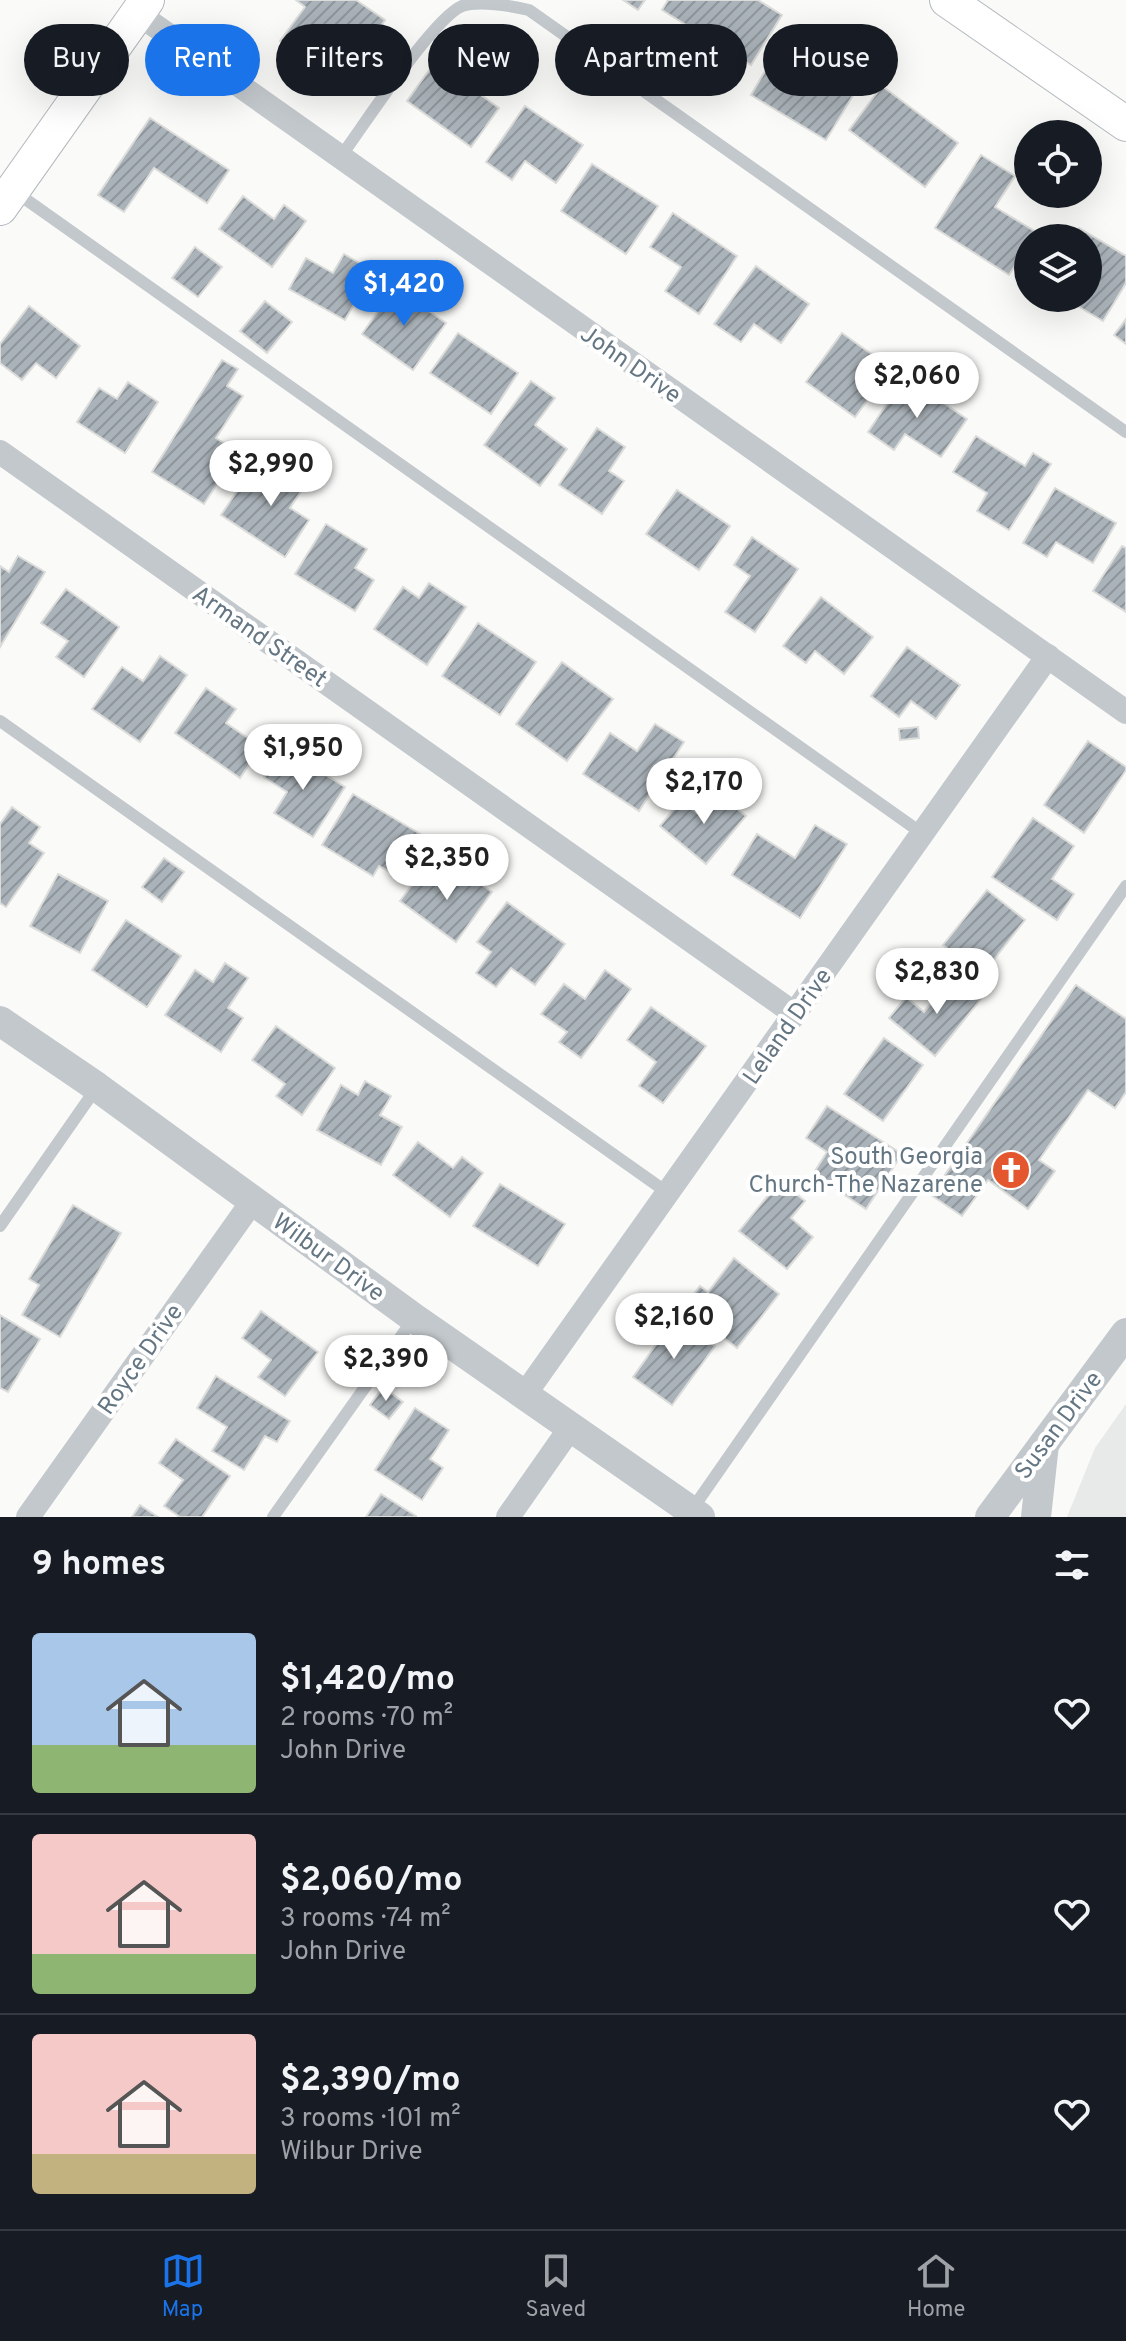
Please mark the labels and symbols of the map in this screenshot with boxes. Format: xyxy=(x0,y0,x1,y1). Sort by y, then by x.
pin: $1,420 xyxy=(339,260,469,328)
street label: John Drive xyxy=(574,320,686,411)
pin: $2,060 xyxy=(852,352,982,420)
pin: $2,990 xyxy=(206,440,336,508)
street label: Armand Street xyxy=(186,580,332,695)
pin: $1,950 xyxy=(238,724,368,792)
pin: $2,170 xyxy=(639,758,769,826)
pin: $2,350 xyxy=(382,834,512,902)
pin: $2,830 xyxy=(872,948,1002,1016)
street label: Leland Drive xyxy=(738,963,840,1091)
place label: South Georgia Church-The Nazarene xyxy=(749,1143,983,1201)
church icon: South Georgia Church-The Nazarene xyxy=(990,1149,1032,1191)
street label: Wilbur Drive xyxy=(266,1208,390,1309)
pin: $2,160 xyxy=(609,1293,739,1361)
street label: Royce Drive xyxy=(92,1299,191,1422)
pin: $2,390 xyxy=(321,1335,451,1403)
street label: Susan Drive xyxy=(1009,1366,1110,1486)

